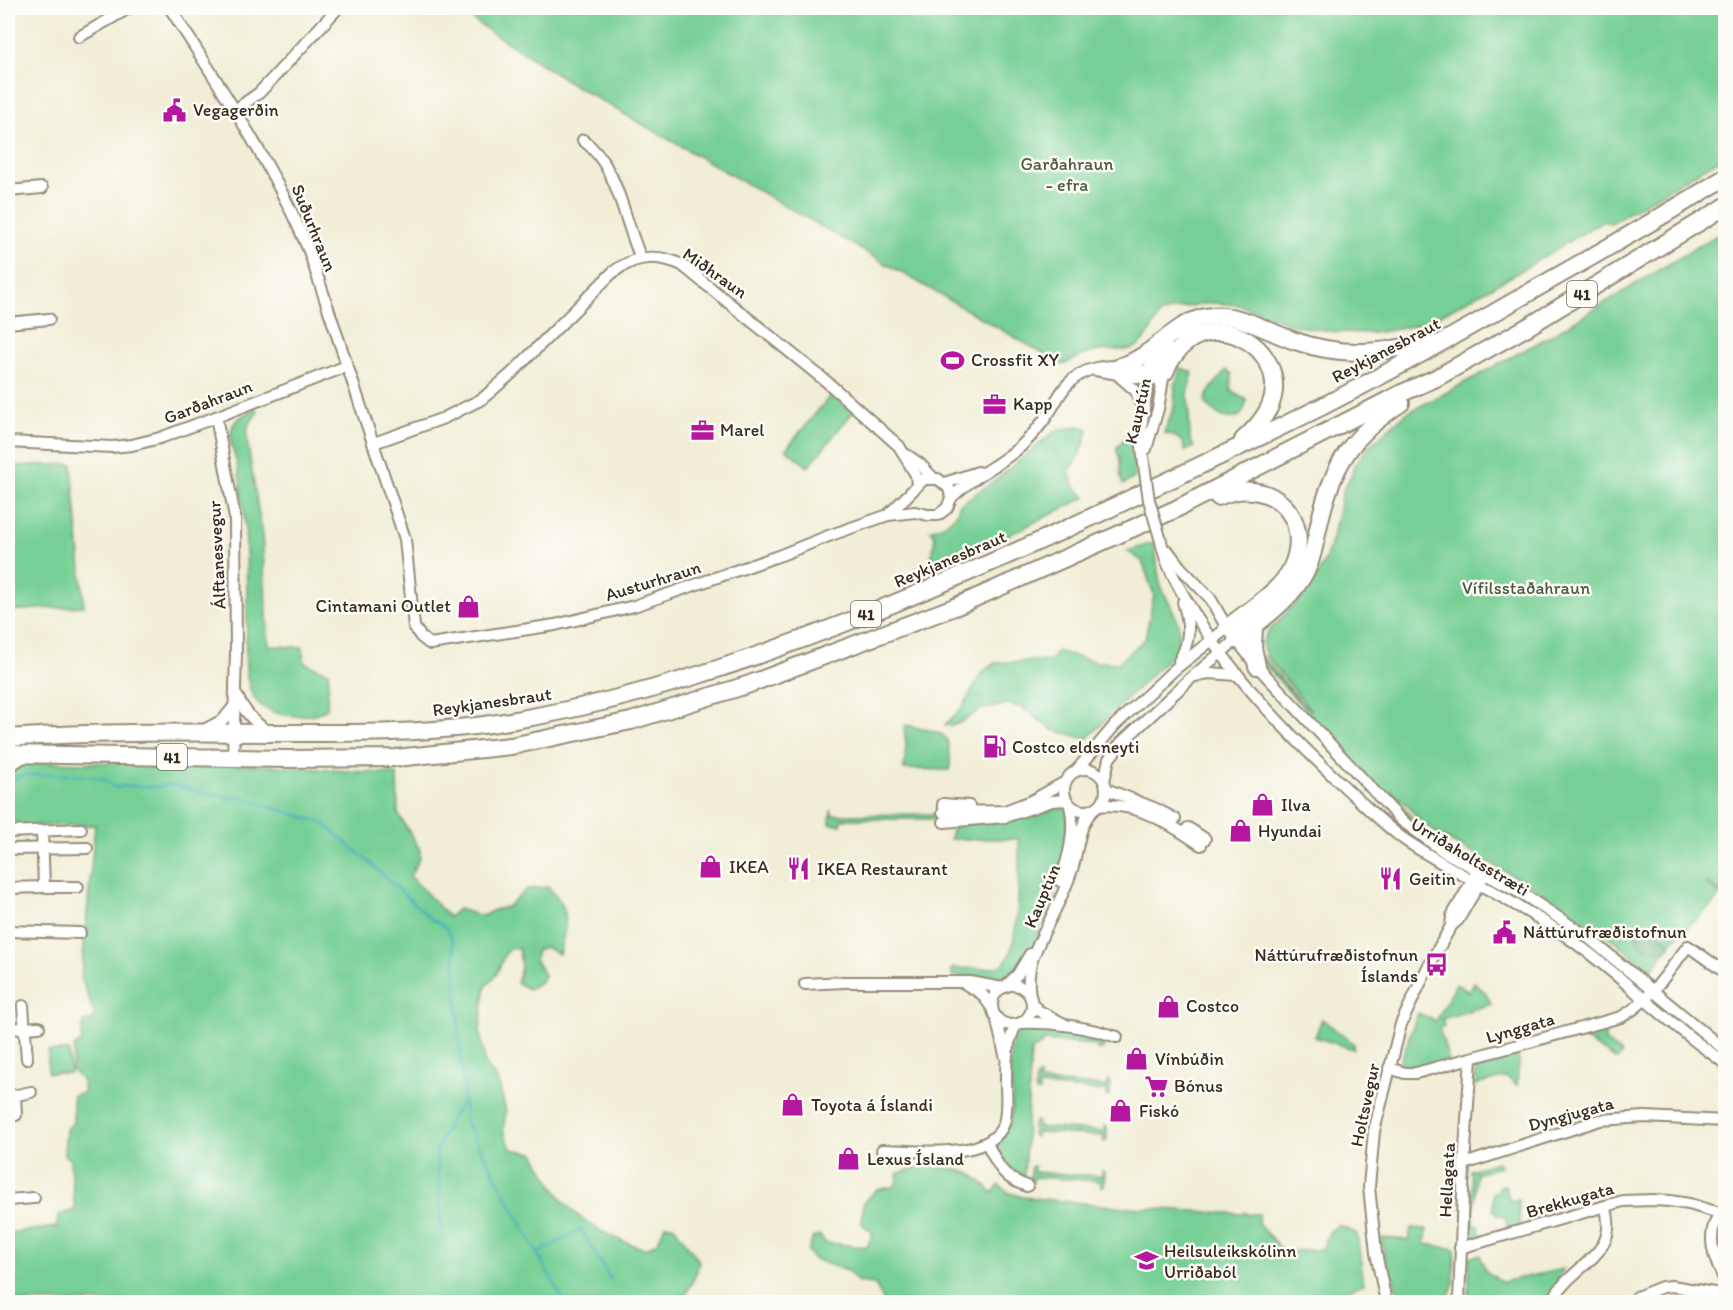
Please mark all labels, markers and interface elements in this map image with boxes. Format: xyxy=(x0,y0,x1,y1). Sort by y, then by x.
public building icon: Vegagerðin xyxy=(162,97,188,123)
place label: Vegagerðin xyxy=(193,99,279,121)
park label: Garðahraun - efra xyxy=(1020,153,1114,196)
street label: Suðurhraun xyxy=(287,181,341,275)
street label: Miðhraun xyxy=(678,243,752,303)
road number: 41 xyxy=(1567,281,1597,307)
street label: Reykjanesbraut xyxy=(1328,312,1444,388)
sports icon: Crossfit XY xyxy=(940,347,966,373)
place label: Crossfit XY xyxy=(971,349,1060,371)
street label: Garðahraun xyxy=(161,375,255,429)
street label: Kauptún xyxy=(1120,376,1156,446)
office icon: Kapp xyxy=(982,391,1008,417)
place label: Kapp xyxy=(1013,393,1052,415)
office icon: Marel xyxy=(689,417,715,443)
place label: Marel xyxy=(720,419,764,441)
street label: Álftanesvegur xyxy=(203,499,231,610)
street label: Reykjanesbraut xyxy=(891,525,1010,592)
street label: Austurhraun xyxy=(602,556,704,606)
park label: Vífilsstaðahraun xyxy=(1462,577,1590,599)
shop icon: Cintamani Outlet xyxy=(456,593,482,619)
place label: Cintamani Outlet xyxy=(316,595,451,617)
road number: 41 xyxy=(851,601,881,627)
street label: Reykjanesbraut xyxy=(431,683,553,721)
fuel station icon: Costco eldsneyti xyxy=(981,734,1007,760)
place label: Costco eldsneyti xyxy=(1012,736,1139,758)
road number: 41 xyxy=(157,744,187,770)
shop icon: Ilva xyxy=(1250,792,1276,818)
place label: Ilva xyxy=(1281,794,1311,816)
street label: Urriðaholtsstræti xyxy=(1407,813,1533,901)
shop icon: Hyundai xyxy=(1227,818,1253,844)
place label: Hyundai xyxy=(1258,820,1322,842)
shop icon: IKEA xyxy=(698,854,724,880)
place label: IKEA xyxy=(729,856,769,878)
restaurant icon: IKEA Restaurant xyxy=(786,856,812,882)
place label: IKEA Restaurant xyxy=(817,858,948,880)
street label: Kauptún xyxy=(1019,861,1065,931)
restaurant icon: Geitin xyxy=(1378,866,1404,892)
place label: Geitin xyxy=(1409,868,1456,890)
public building icon: Náttúrufræðistofnun xyxy=(1492,919,1518,945)
place label: Náttúrufræðistofnun xyxy=(1523,921,1687,943)
place label: Náttúrufræðistofnun Íslands xyxy=(1255,944,1418,987)
bus stop icon: Náttúrufræðistofnun Íslands xyxy=(1423,952,1449,978)
shop icon: Costco xyxy=(1155,993,1181,1019)
place label: Costco xyxy=(1186,995,1239,1017)
street label: Lynggata xyxy=(1483,1008,1557,1048)
shop icon: Vínbúðin xyxy=(1124,1046,1150,1072)
place label: Vínbúðin xyxy=(1155,1048,1224,1070)
street label: Holtsvegur xyxy=(1345,1060,1385,1149)
supermarket icon: Bónus xyxy=(1143,1073,1169,1099)
place label: Bónus xyxy=(1174,1075,1223,1097)
shop icon: Toyota á Íslandi xyxy=(780,1092,806,1118)
street label: Dyngjugata xyxy=(1526,1092,1617,1136)
place label: Toyota á Íslandi xyxy=(811,1094,933,1116)
shop icon: Fiskó xyxy=(1108,1098,1134,1124)
place label: Fiskó xyxy=(1139,1100,1179,1122)
street label: Hellagata xyxy=(1434,1141,1460,1218)
shop icon: Lexus Ísland xyxy=(836,1146,862,1172)
place label: Lexus Ísland xyxy=(867,1148,964,1170)
street label: Brekkugata xyxy=(1524,1177,1617,1223)
place label: Heilsuleikskólinn Urriðaból xyxy=(1164,1240,1296,1283)
school or university icon: Heilsuleikskólinn Urriðaból xyxy=(1133,1248,1159,1274)

